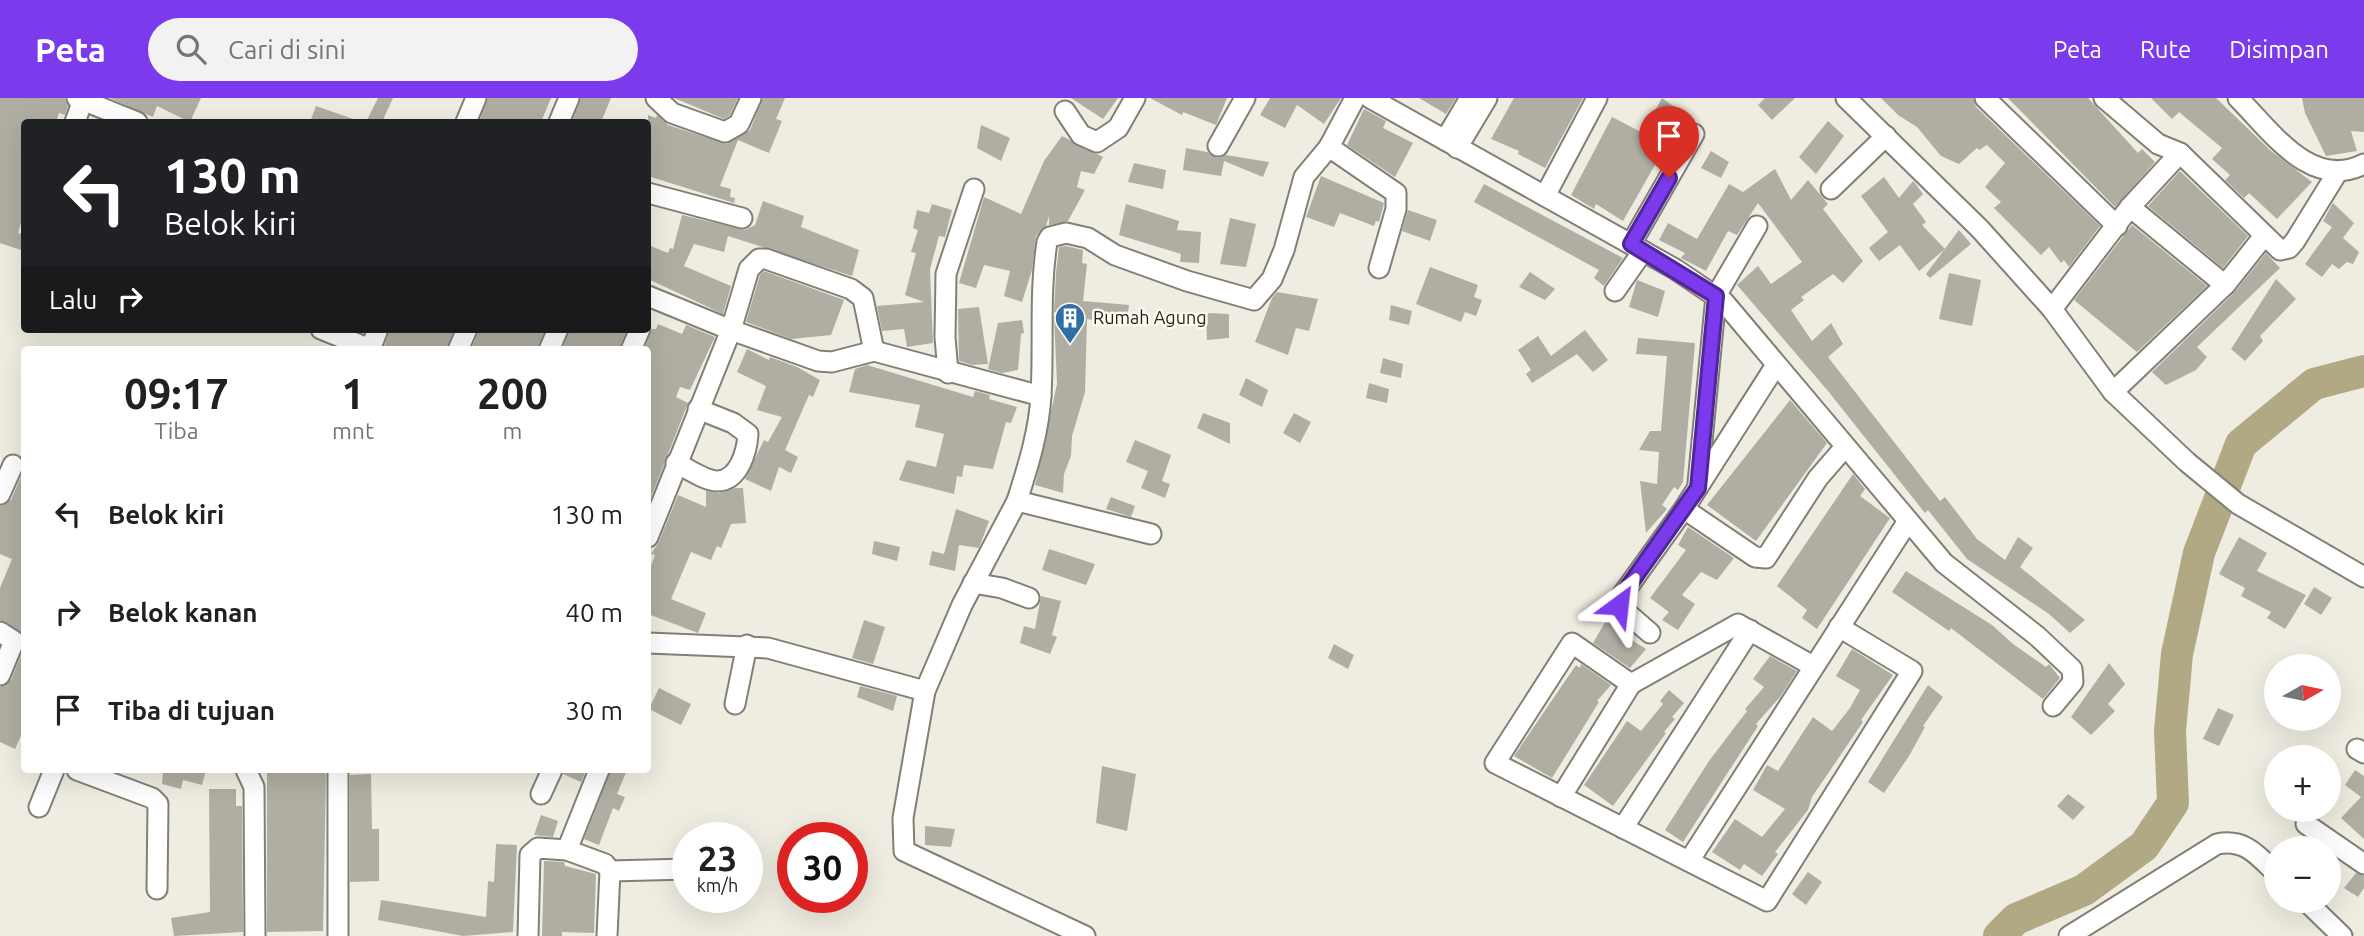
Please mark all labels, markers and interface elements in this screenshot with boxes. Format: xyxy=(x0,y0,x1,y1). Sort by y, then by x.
search box xyxy=(148,18,638,81)
icon: search xyxy=(172,30,210,68)
text: Peta xyxy=(35,31,106,68)
text: Cari di sini xyxy=(228,35,346,64)
text: Peta xyxy=(2053,36,2102,63)
text: Rute xyxy=(2140,36,2191,63)
text: Disimpan xyxy=(2229,36,2329,63)
pin xyxy=(1639,106,1699,178)
icon: arrive xyxy=(1650,117,1688,155)
icon: left xyxy=(49,147,140,238)
text: 130 m xyxy=(164,147,301,202)
text: Belok kiri xyxy=(164,205,296,241)
icon: right xyxy=(111,280,149,318)
text: Lalu xyxy=(49,285,97,314)
building icon: Rumah Agung xyxy=(1053,301,1087,345)
place label: Rumah Agung xyxy=(1093,307,1207,327)
text: 09:17 xyxy=(124,370,229,417)
text: 1 xyxy=(341,370,365,417)
text: 200 xyxy=(477,370,548,417)
text: Tiba xyxy=(154,418,199,443)
text: mnt xyxy=(332,418,374,443)
text: m xyxy=(503,418,522,443)
icon: left xyxy=(49,495,87,533)
text: Belok kiri xyxy=(108,500,224,529)
text: 130 m xyxy=(551,500,623,529)
position arrow xyxy=(1582,568,1656,642)
icon: right xyxy=(49,593,87,631)
text: Belok kanan xyxy=(108,598,258,627)
text: 40 m xyxy=(565,598,623,627)
north arrow xyxy=(2264,654,2342,732)
map controls xyxy=(2264,654,2341,913)
icon: arrive xyxy=(49,691,87,729)
text: Tiba di tujuan xyxy=(108,696,275,725)
text: 30 m xyxy=(565,696,623,725)
button: + xyxy=(2264,745,2341,822)
speed limit sign: 30 xyxy=(777,822,868,913)
button: − xyxy=(2264,836,2341,913)
text: 23 xyxy=(698,838,737,878)
text: km/h xyxy=(697,875,738,895)

